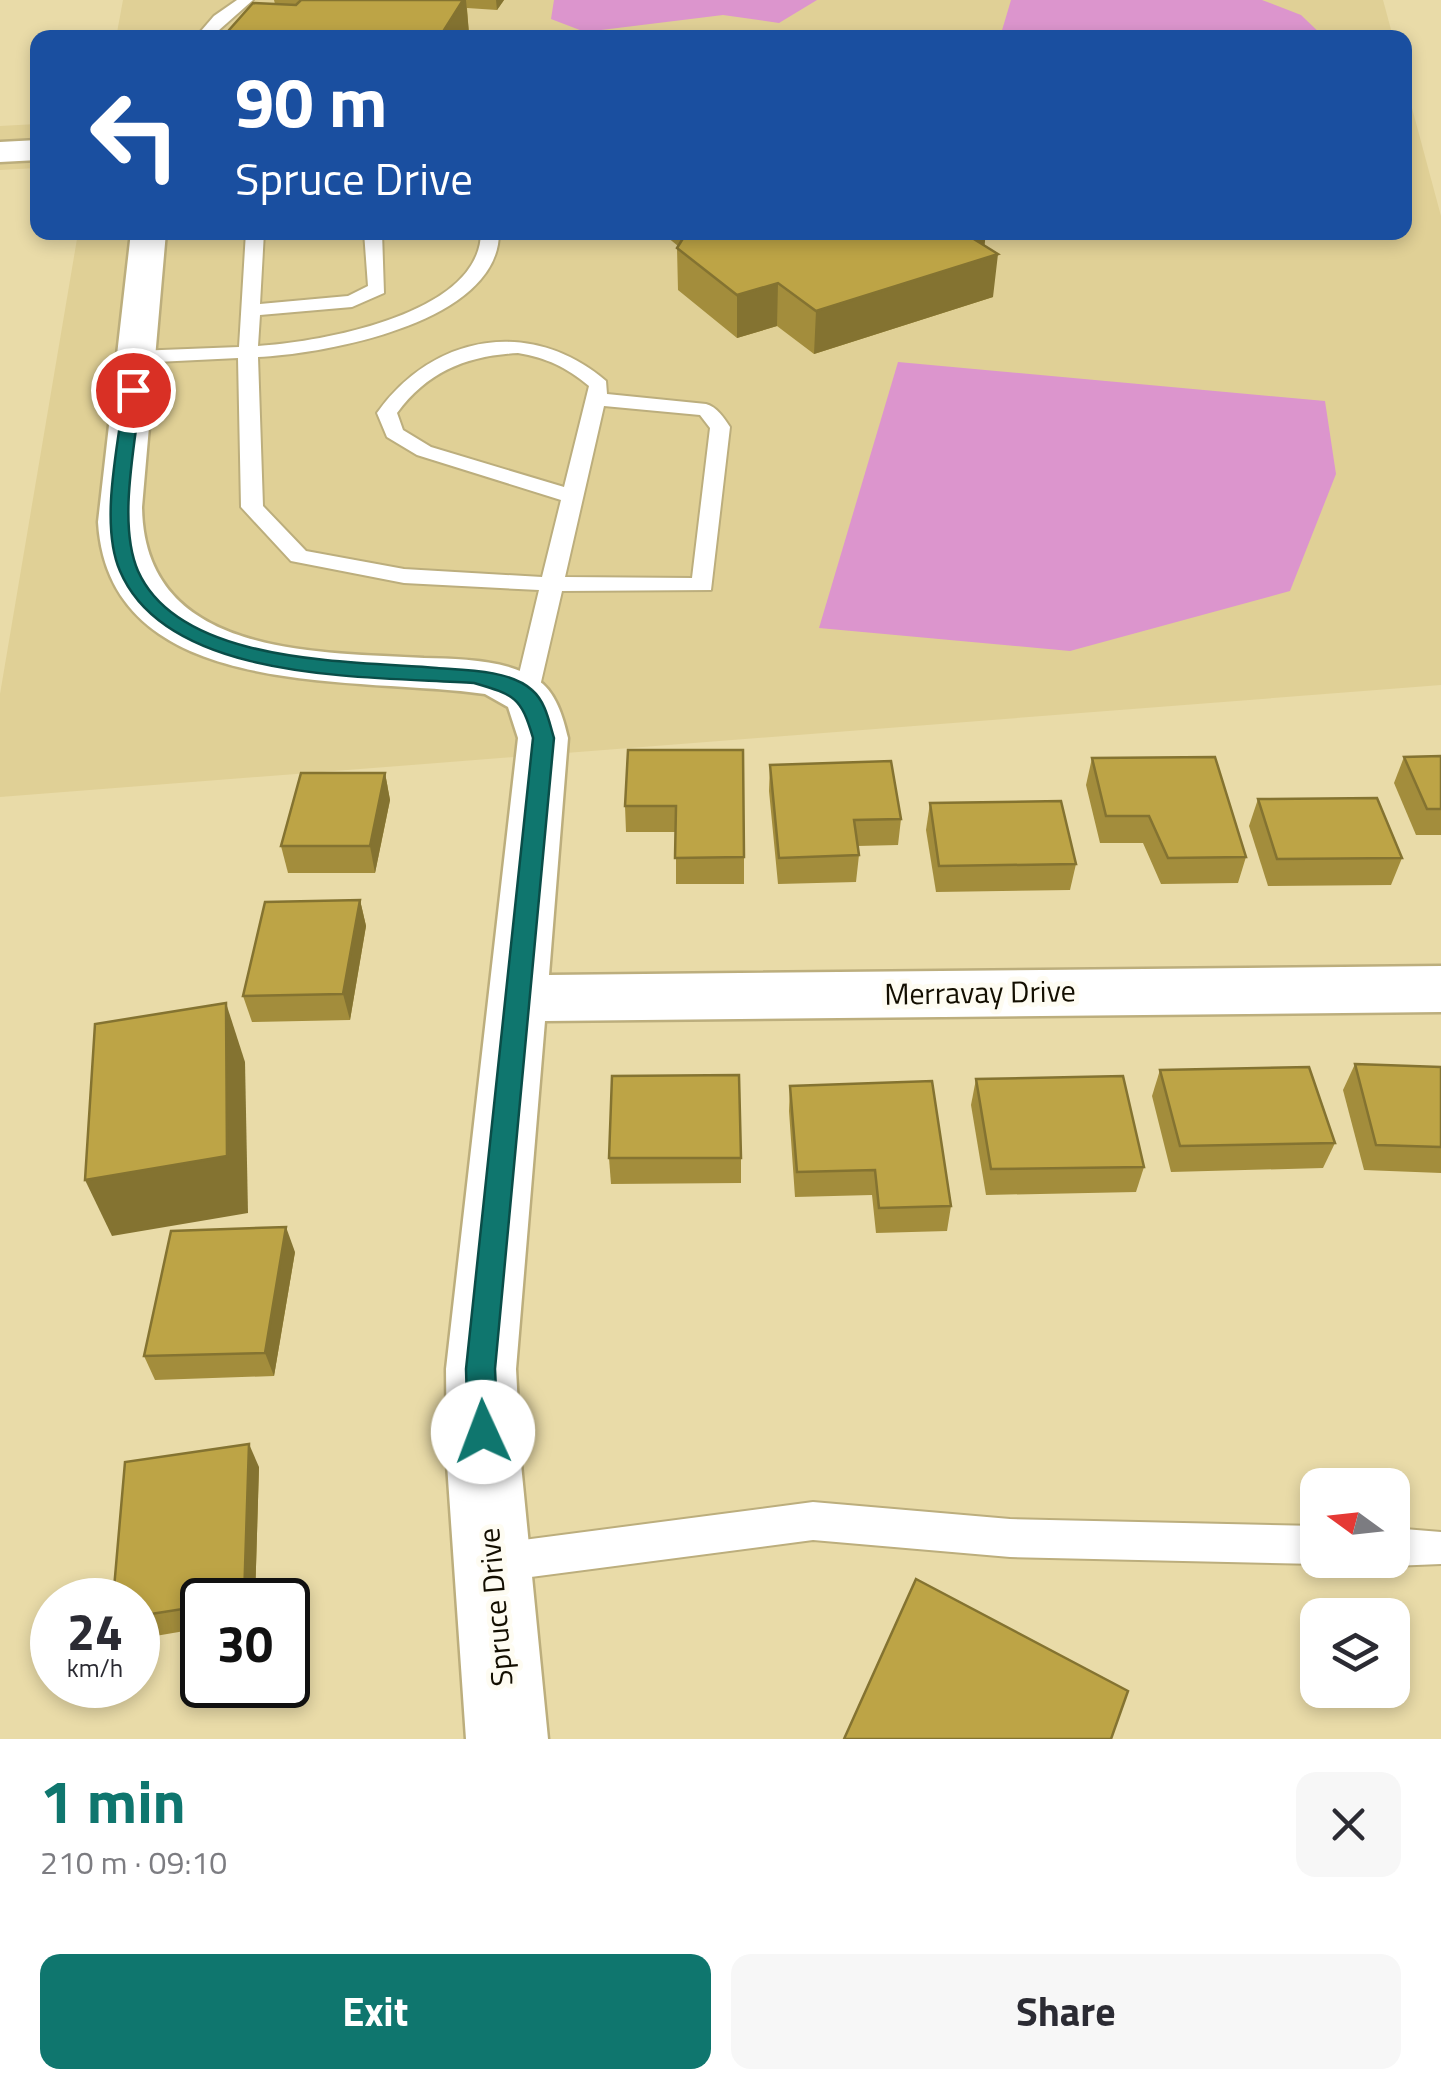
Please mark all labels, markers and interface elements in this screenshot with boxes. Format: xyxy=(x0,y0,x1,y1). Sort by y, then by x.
text: 90 m xyxy=(235,48,388,154)
icon: left xyxy=(70,70,200,200)
text: Spruce Drive xyxy=(235,144,473,212)
pin xyxy=(91,348,176,433)
icon: arrive xyxy=(106,363,161,418)
street label: Merravay Drive xyxy=(884,967,1076,1017)
position arrow xyxy=(431,1380,535,1484)
north arrow xyxy=(1300,1468,1410,1578)
map controls xyxy=(1300,1468,1410,1708)
street label: Spruce Drive xyxy=(465,1526,525,1688)
speed limit sign: 30 xyxy=(180,1578,310,1708)
text: 24 xyxy=(67,1593,123,1669)
button: layers xyxy=(1300,1598,1410,1708)
text: km/h xyxy=(67,1649,123,1687)
text: 1 min xyxy=(40,1755,186,1846)
button: close xyxy=(1296,1772,1401,1877)
text: 210 m · 09:10 xyxy=(40,1838,227,1886)
button: Exit xyxy=(40,1954,711,2069)
button: Share xyxy=(731,1954,1401,2069)

